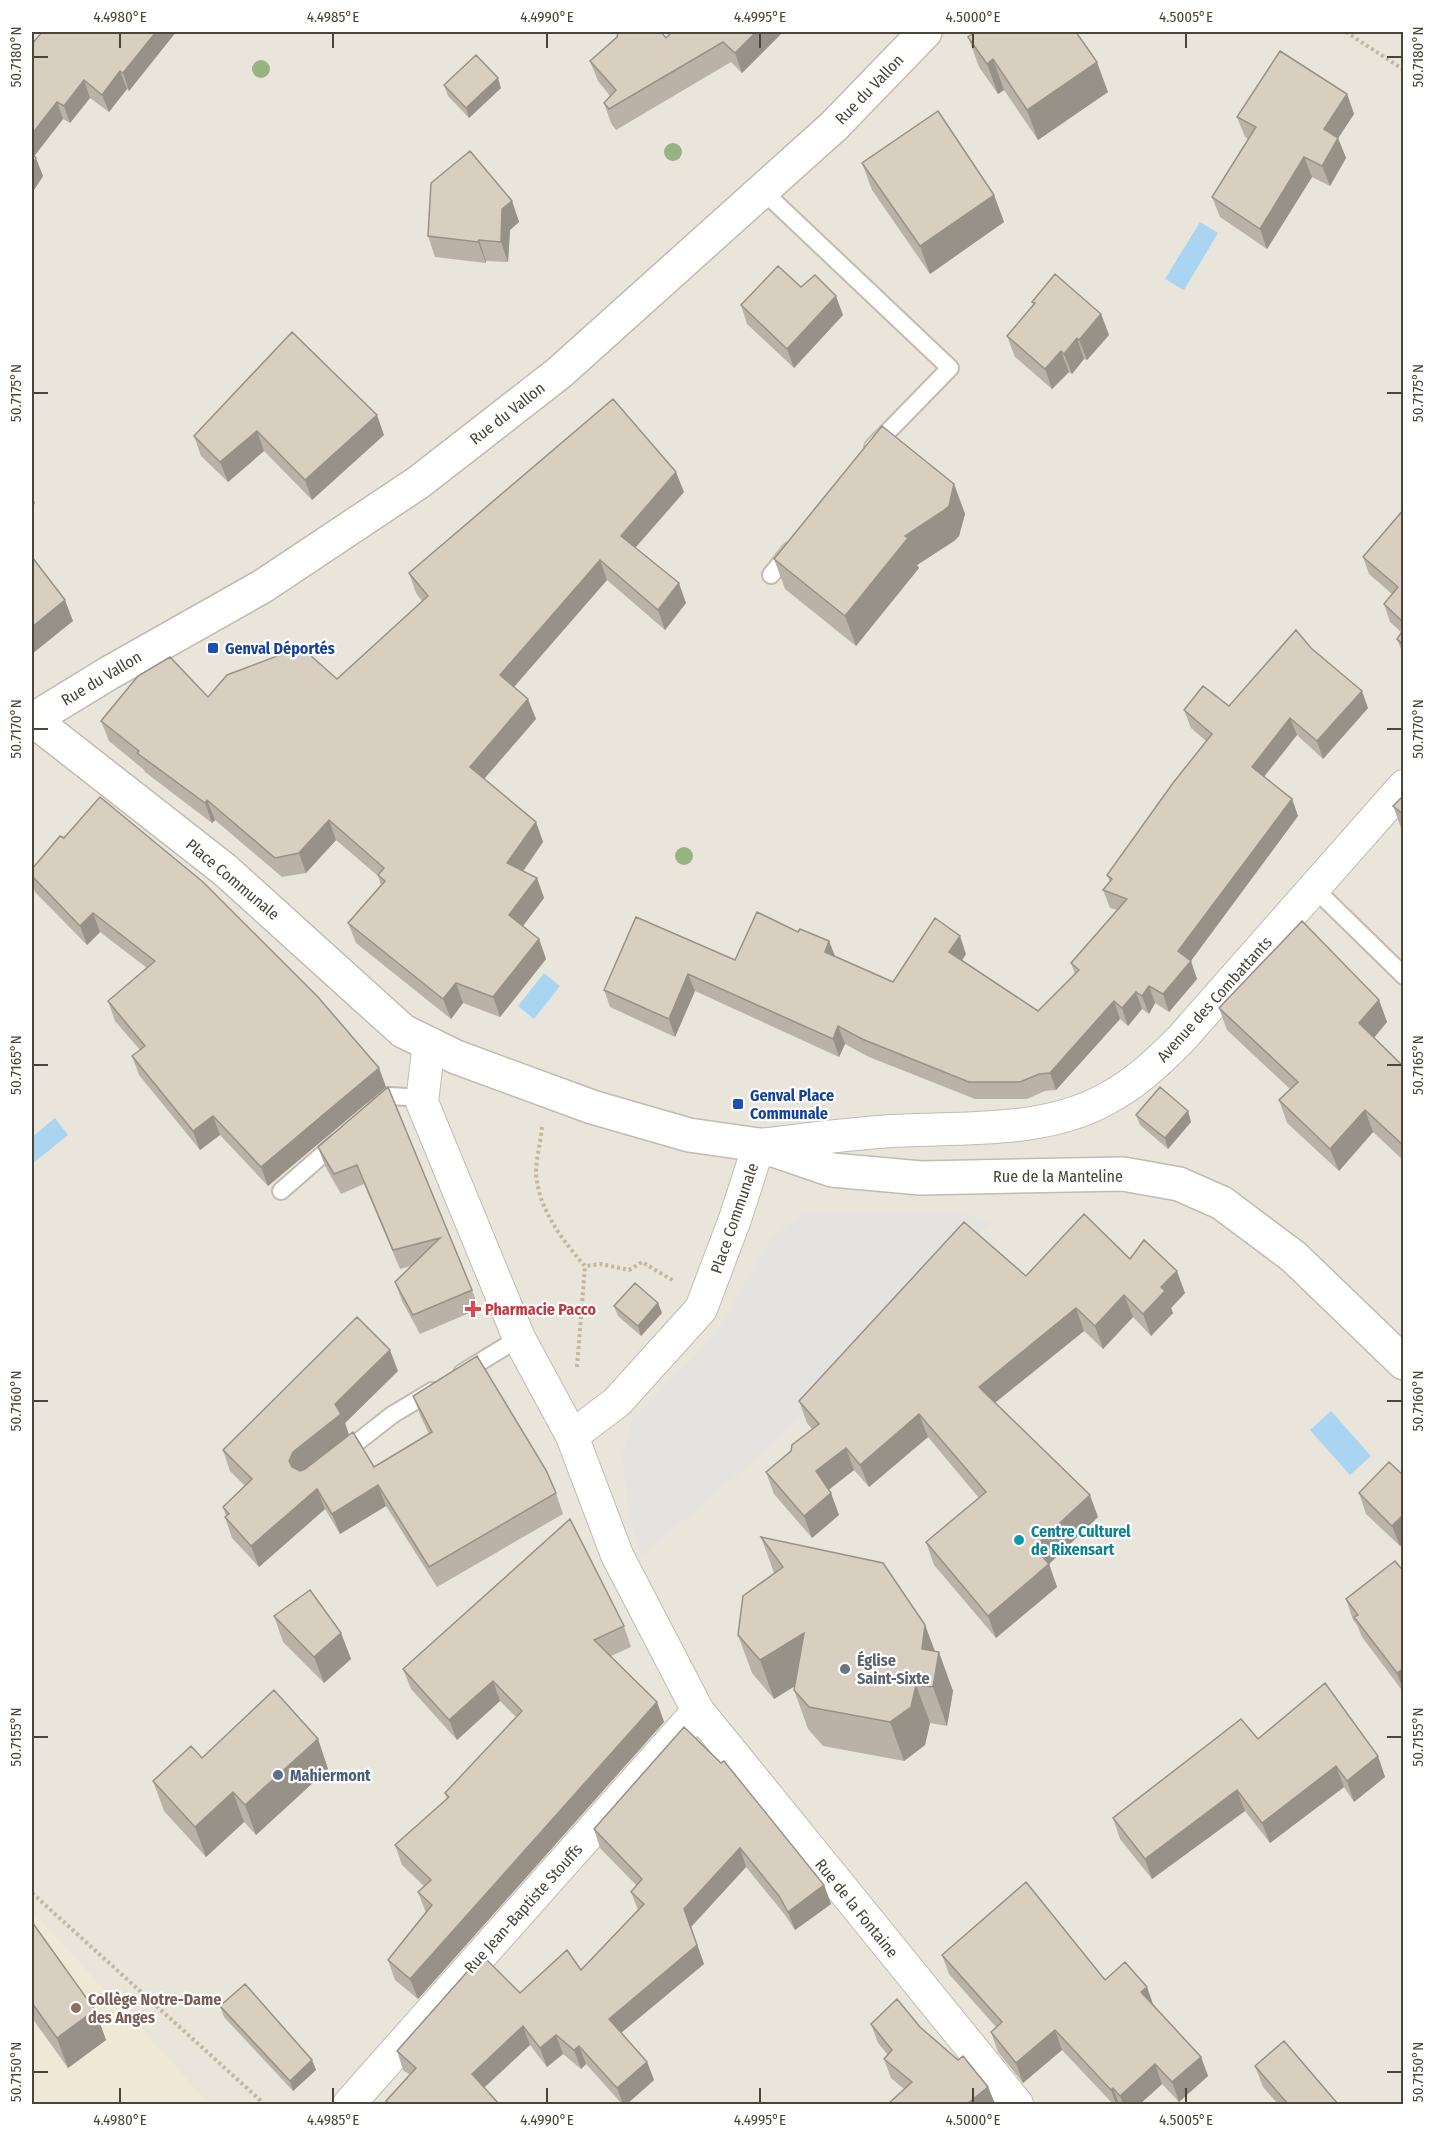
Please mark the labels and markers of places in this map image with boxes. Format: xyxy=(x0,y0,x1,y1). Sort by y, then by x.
place label: Genval Déportés xyxy=(225,639,335,658)
marker: Genval Déportés xyxy=(206,641,220,655)
place label: Genval Place Communale xyxy=(750,1086,834,1123)
marker: Genval Place Communale xyxy=(731,1097,745,1111)
place label: Pharmacie Pacco xyxy=(485,1300,597,1319)
marker: Pharmacie Pacco xyxy=(466,1302,480,1316)
place label: Centre Culturel de Rixensart xyxy=(1031,1522,1131,1559)
marker: Centre Culturel de Rixensart xyxy=(1012,1533,1026,1547)
place label: Église Saint-Sixte xyxy=(857,1650,930,1688)
marker: Église Saint-Sixte xyxy=(838,1662,852,1676)
place label: Mahiermont xyxy=(290,1766,371,1785)
marker: Mahiermont xyxy=(271,1768,285,1782)
place label: Collège Notre-Dame des Anges xyxy=(88,1990,221,2027)
marker: Collège Notre-Dame des Anges xyxy=(69,2001,83,2015)

